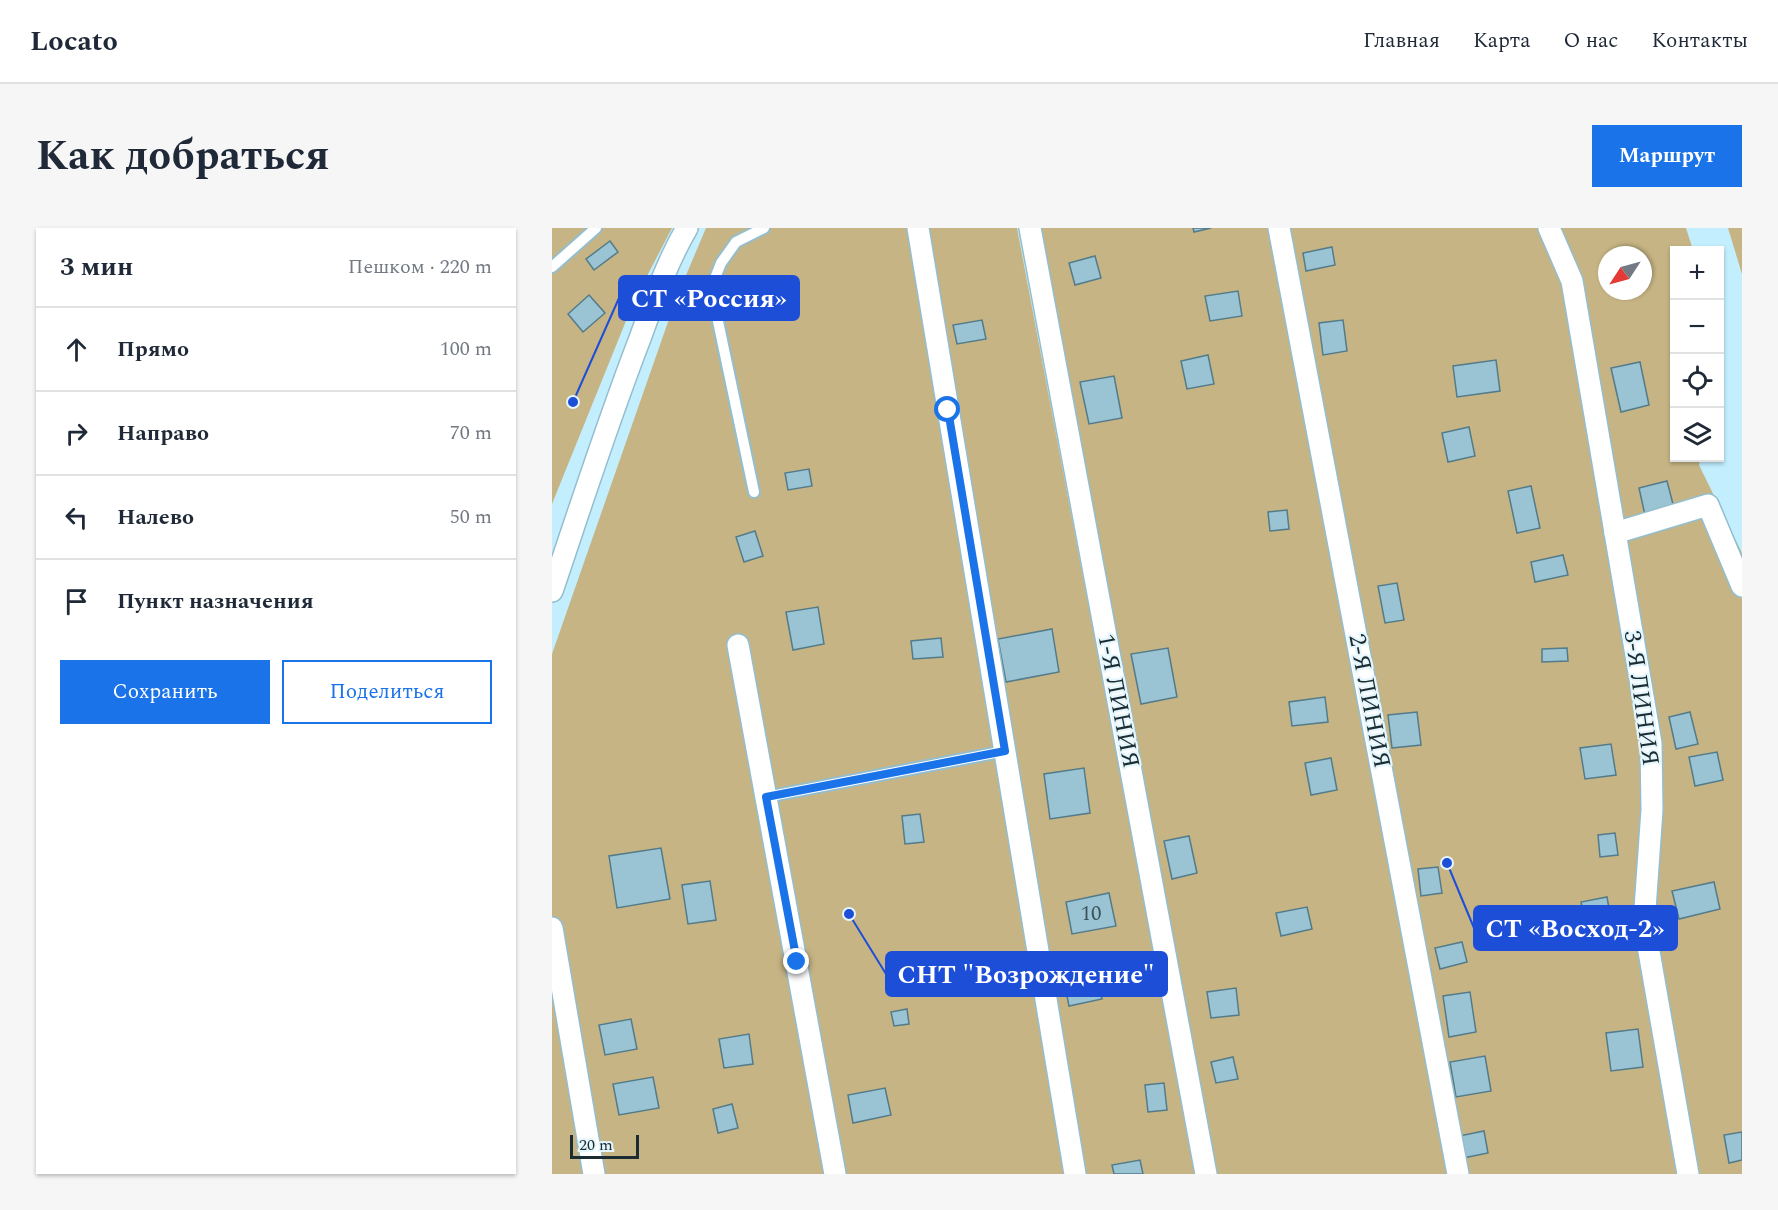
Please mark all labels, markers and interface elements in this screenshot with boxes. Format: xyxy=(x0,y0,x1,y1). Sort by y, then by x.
text: Locato xyxy=(30,20,118,63)
text: Главная xyxy=(1363,25,1440,57)
text: Карта xyxy=(1473,25,1530,57)
text: О нас xyxy=(1563,25,1618,57)
text: Контакты xyxy=(1651,25,1748,57)
text: Как добраться xyxy=(36,125,330,188)
button: Маршрут xyxy=(1592,125,1742,187)
north arrow xyxy=(1598,246,1652,300)
map controls xyxy=(1670,246,1724,462)
button: + xyxy=(1670,246,1724,300)
text: 3 мин xyxy=(60,247,133,287)
text: Пешком · 220 m xyxy=(348,252,492,282)
callout: СТ «Россия» xyxy=(619,276,799,320)
text: СТ «Россия» xyxy=(631,279,787,319)
button: − xyxy=(1670,300,1724,354)
icon: ahead xyxy=(60,333,93,366)
text: Прямо xyxy=(117,333,189,366)
text: 100 m xyxy=(440,334,492,364)
button: locate xyxy=(1670,354,1724,408)
route start xyxy=(934,396,960,422)
button: layers xyxy=(1670,408,1724,462)
icon: right xyxy=(60,417,93,450)
text: Направо xyxy=(117,417,209,450)
text: 70 m xyxy=(450,418,492,448)
icon: left xyxy=(60,501,93,534)
text: Налево xyxy=(117,501,194,534)
text: 50 m xyxy=(450,502,492,532)
icon: arrive xyxy=(60,585,93,618)
text: Пункт назначения xyxy=(117,585,314,618)
street label: 3-Я ЛИНИЯ xyxy=(1614,628,1668,768)
street label: 1-Я ЛИНИЯ xyxy=(1087,631,1149,771)
street label: 2-Я ЛИНИЯ xyxy=(1338,631,1400,771)
button: Сохранить xyxy=(60,660,270,724)
button: Поделиться xyxy=(282,660,492,724)
house number: 10 xyxy=(1081,898,1102,930)
callout: СТ «Восход-2» xyxy=(1474,906,1677,950)
text: СТ «Восход-2» xyxy=(1485,909,1665,949)
route end xyxy=(783,948,809,974)
callout: СНТ "Возрождение" xyxy=(886,952,1167,996)
text: СНТ "Возрождение" xyxy=(897,955,1155,995)
scale bar xyxy=(570,1132,639,1160)
text: 20 m xyxy=(579,1133,613,1157)

